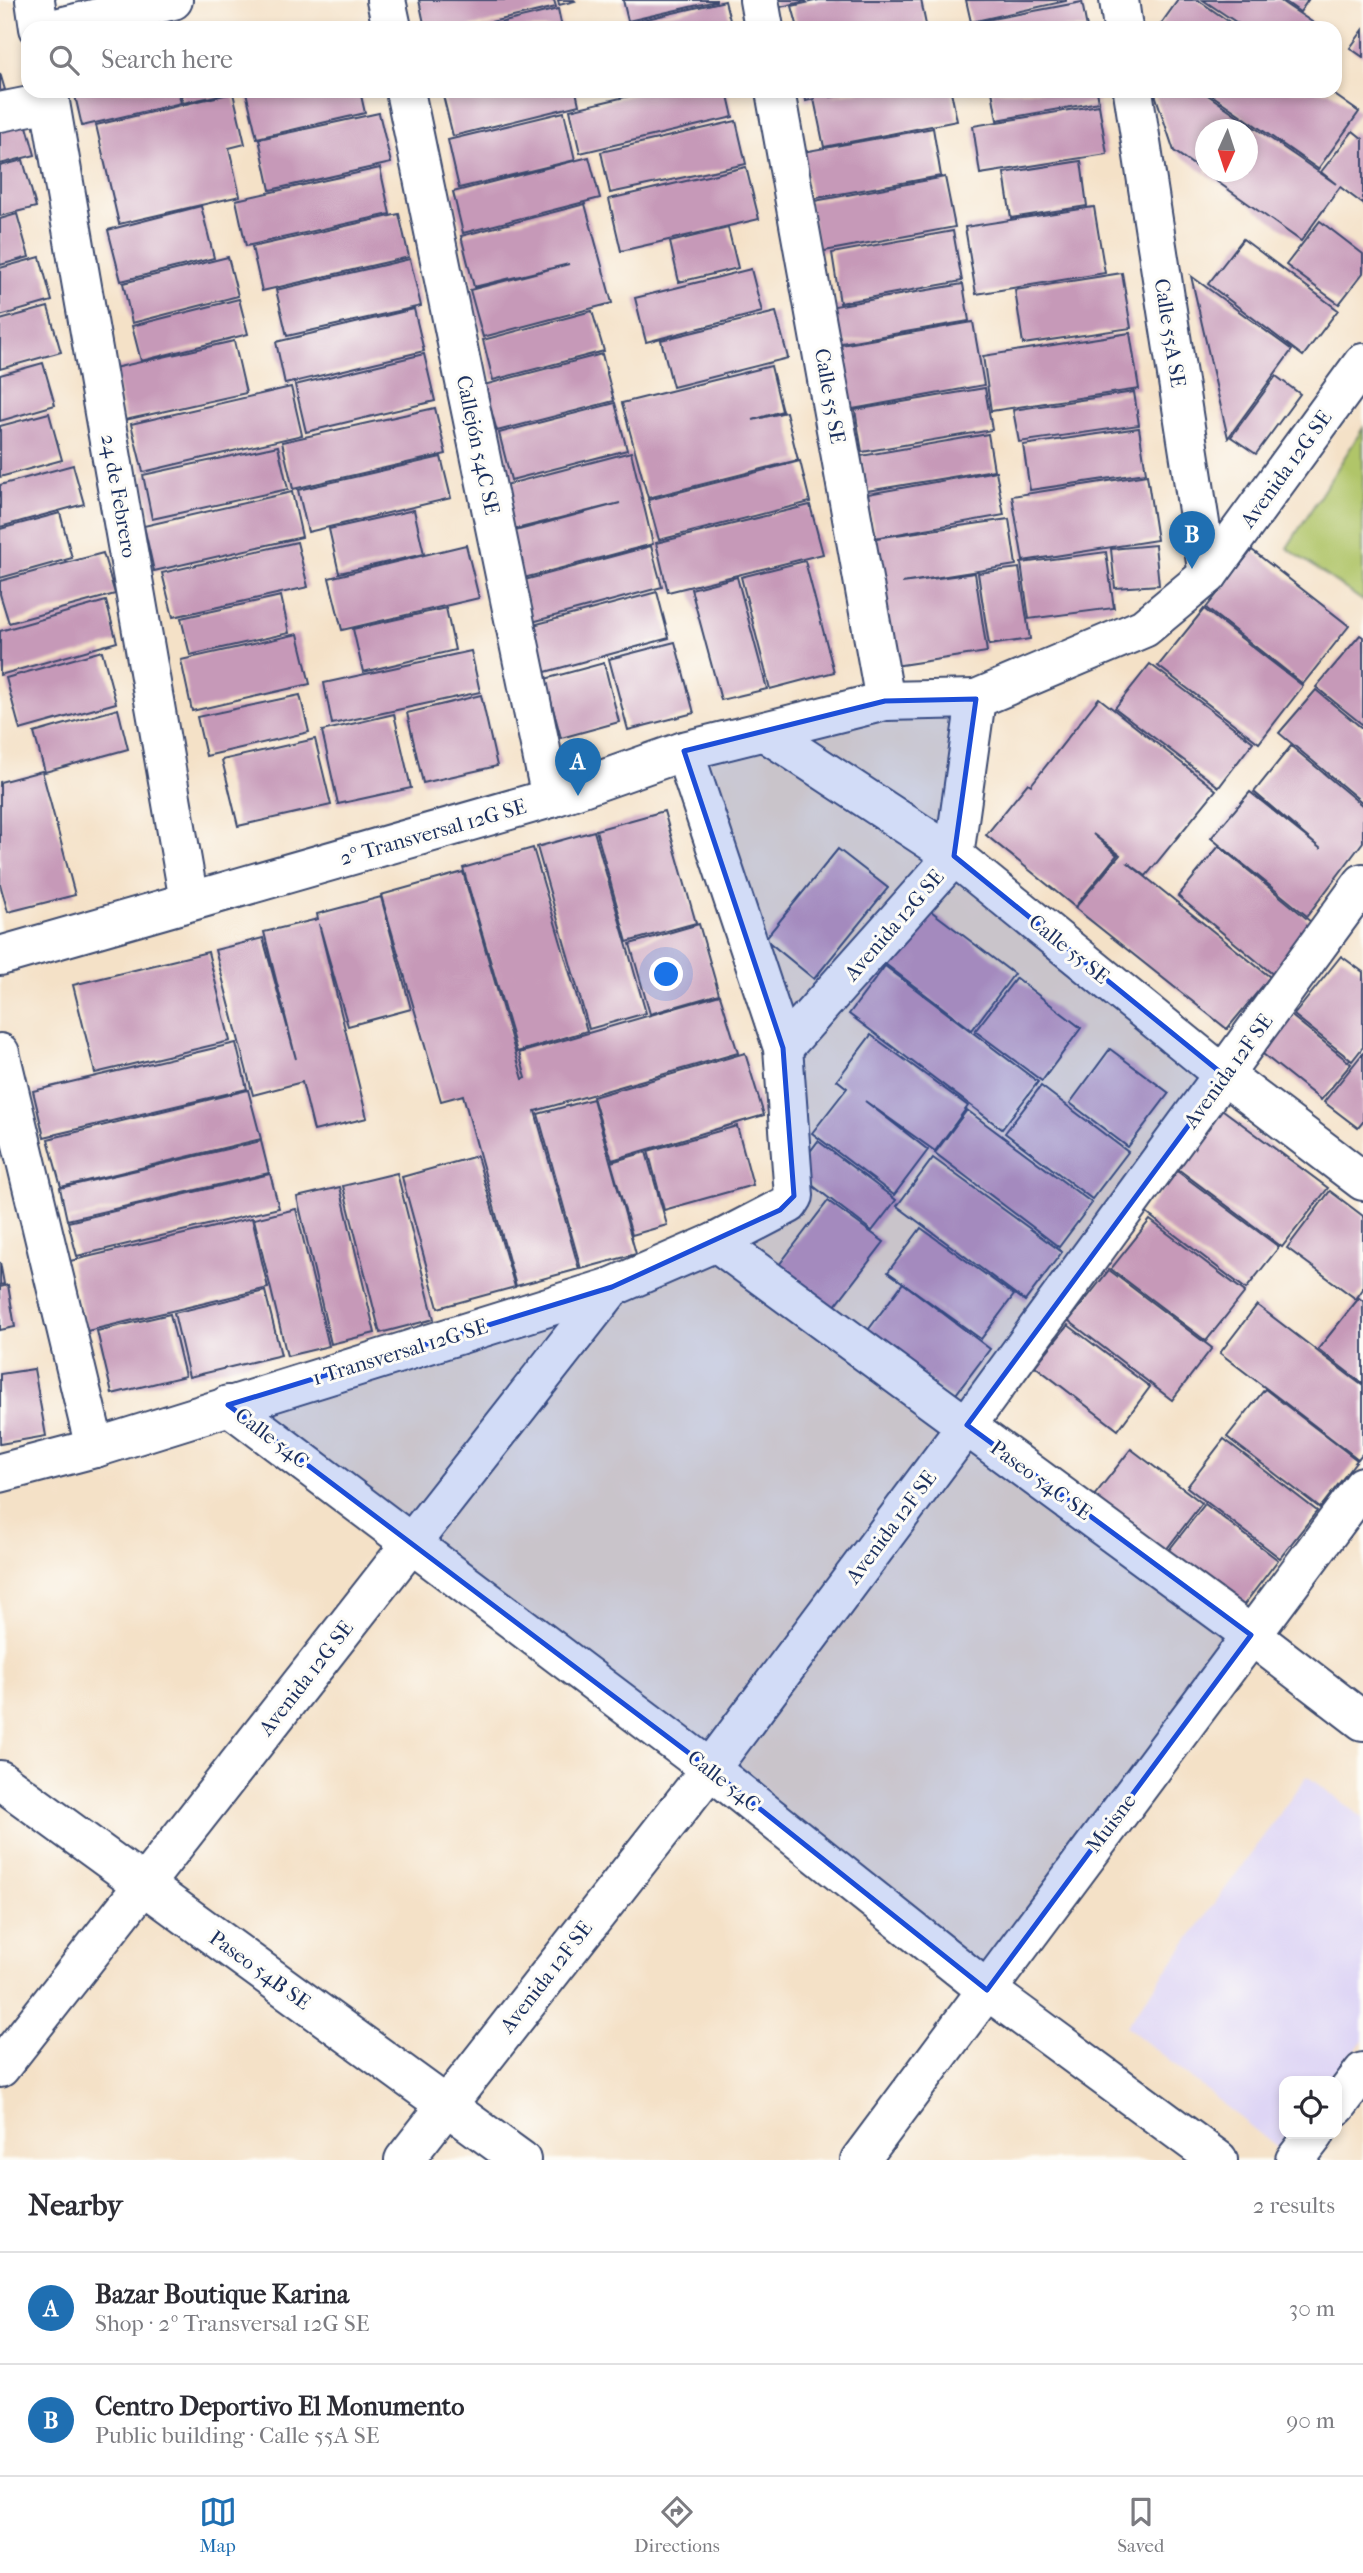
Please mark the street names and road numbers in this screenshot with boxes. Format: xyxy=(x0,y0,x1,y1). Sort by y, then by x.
street label: Calle 55A SE xyxy=(1150,277,1190,389)
street label: Calle 55 SE xyxy=(810,346,850,446)
street label: Callejón 54C SE xyxy=(452,373,505,517)
street label: Avenida 12G SE xyxy=(1235,406,1337,533)
street label: 24 de Febrero xyxy=(96,432,142,560)
street label: 2º Transversal 12G SE xyxy=(337,794,529,870)
street label: Avenida 12G SE xyxy=(839,865,949,986)
street label: Calle 55 SE xyxy=(1024,909,1114,989)
street label: Avenida 12F SE xyxy=(1178,1009,1278,1134)
street label: 1 Transversal 12G SE xyxy=(310,1314,491,1390)
street label: Calle 54C xyxy=(231,1403,313,1473)
street label: Paseo 54C SE xyxy=(986,1435,1096,1525)
street label: Avenida 12F SE xyxy=(840,1466,941,1589)
street label: Avenida 12G SE xyxy=(253,1616,358,1741)
street label: Calle 54C xyxy=(683,1745,765,1817)
street label: Muisne xyxy=(1081,1789,1141,1857)
street label: Avenida 12F SE xyxy=(494,1916,597,2038)
street label: Paseo 54B SE xyxy=(205,1925,315,2015)

